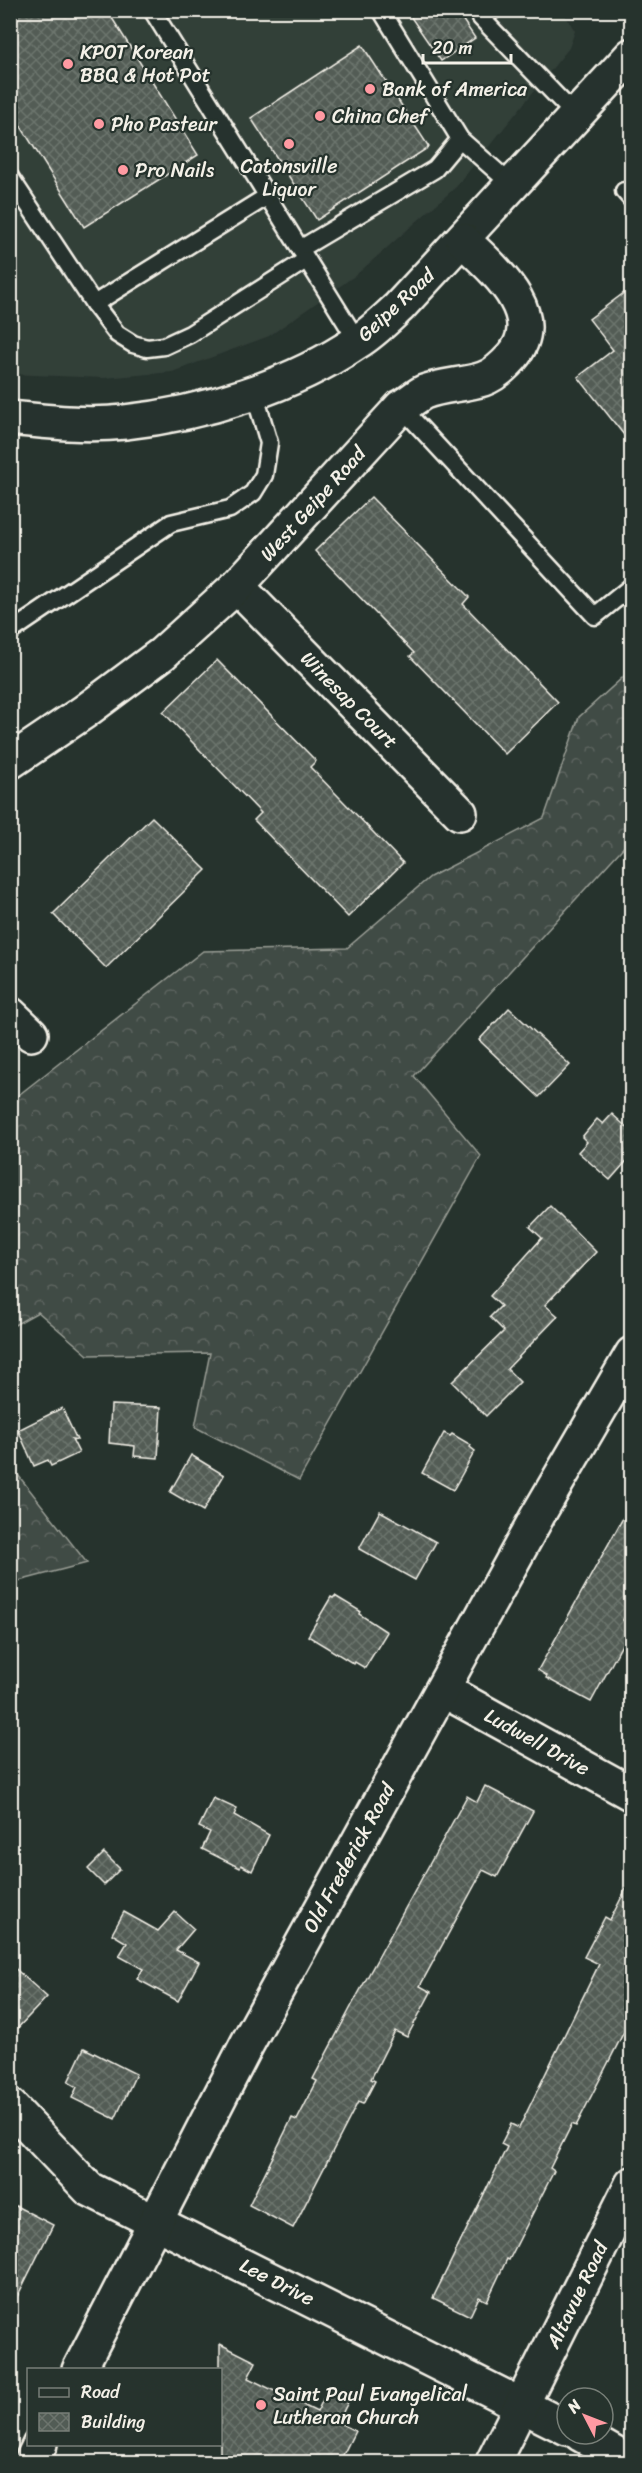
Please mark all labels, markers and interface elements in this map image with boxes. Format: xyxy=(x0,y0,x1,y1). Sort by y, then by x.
scale bar xyxy=(423,27,512,65)
text: 20 m xyxy=(432,32,472,64)
place label: KPOT Korean BBQ & Hot Pot xyxy=(80,35,211,93)
marker: KPOT Korean BBQ & Hot Pot xyxy=(61,57,75,71)
place label: Bank of America xyxy=(382,72,528,107)
marker: Bank of America xyxy=(363,82,377,96)
place label: China Chef xyxy=(332,99,431,134)
place label: Pho Pasteur xyxy=(111,107,218,142)
marker: China Chef xyxy=(313,109,327,123)
marker: Pho Pasteur xyxy=(92,117,106,131)
marker: Catonsville Liquor xyxy=(282,137,296,151)
place label: Catonsville Liquor xyxy=(241,149,337,207)
place label: Pro Nails xyxy=(135,153,215,188)
marker: Pro Nails xyxy=(116,163,130,177)
street label: Geipe Road xyxy=(349,258,444,351)
street label: West Geipe Road xyxy=(251,437,376,570)
street label: Winesap Court xyxy=(292,643,407,758)
street label: Ludwell Drive xyxy=(478,1698,596,1786)
street label: Old Frederick Road xyxy=(293,1775,405,1940)
street label: Altavue Road xyxy=(536,2234,619,2355)
street label: Lee Drive xyxy=(233,2248,321,2316)
legend xyxy=(27,2368,222,2446)
text: Road xyxy=(81,2376,121,2408)
place label: Saint Paul Evangelical Lutheran Church xyxy=(273,2377,467,2435)
north arrow xyxy=(555,2386,615,2446)
text: N xyxy=(559,2392,589,2421)
marker: Saint Paul Evangelical Lutheran Church xyxy=(254,2398,268,2412)
text: Building xyxy=(81,2406,145,2438)

